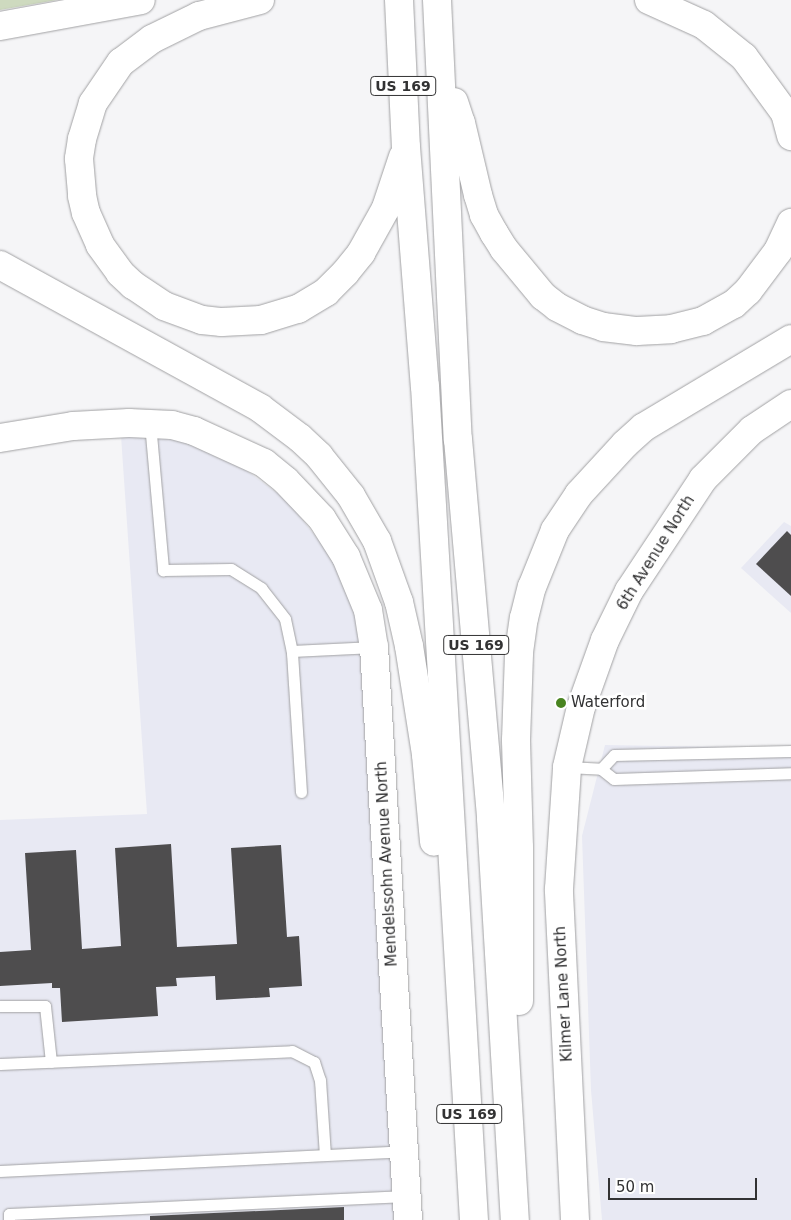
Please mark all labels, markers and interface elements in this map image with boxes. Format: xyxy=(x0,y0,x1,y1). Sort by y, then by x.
road number: US 169 xyxy=(369,74,437,98)
street label: 6th Avenue North xyxy=(613,492,699,614)
road number: US 169 xyxy=(442,634,510,656)
place label: Waterford xyxy=(571,694,645,712)
marker: Waterford xyxy=(555,697,567,709)
street label: Mendelssohn Avenue North xyxy=(373,761,401,967)
street label: Kilmer Lane North xyxy=(551,926,577,1062)
road number: US 169 xyxy=(435,1102,503,1126)
scale bar xyxy=(611,1168,760,1200)
text: 50 m xyxy=(616,1178,654,1196)

